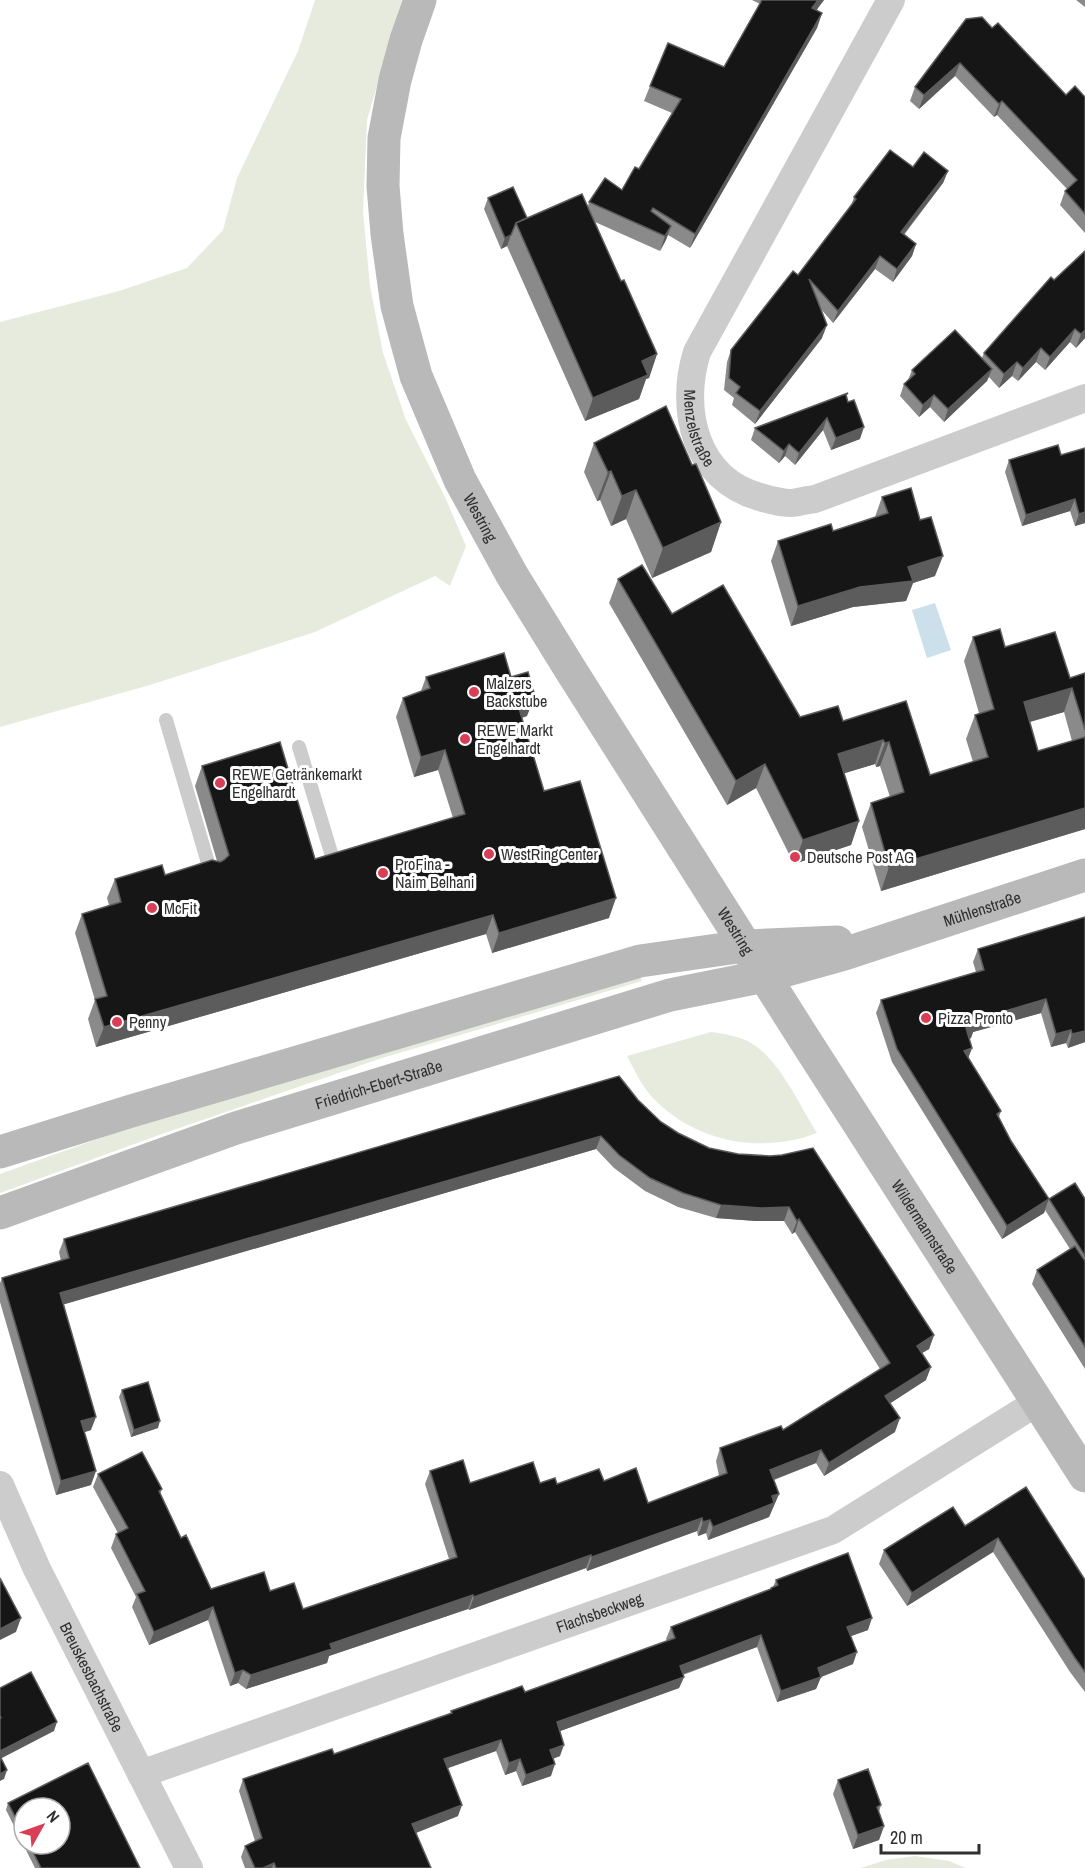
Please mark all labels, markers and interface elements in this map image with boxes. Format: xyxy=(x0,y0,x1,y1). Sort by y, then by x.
street label: Menzelstraße xyxy=(679,390,720,471)
street label: Westring xyxy=(458,489,503,546)
place label: Malzers Backstube xyxy=(486,672,547,712)
marker: Malzers Backstube xyxy=(467,685,481,699)
place label: REWE Markt Engelhardt xyxy=(477,719,553,759)
marker: REWE Markt Engelhardt xyxy=(458,732,472,746)
place label: REWE Getränkemarkt Engelhardt xyxy=(232,763,362,803)
marker: REWE Getränkemarkt Engelhardt xyxy=(213,776,227,790)
place label: WestRingCenter xyxy=(501,843,598,865)
place label: Deutsche Post AG xyxy=(807,846,914,868)
marker: WestRingCenter xyxy=(482,847,496,861)
marker: Deutsche Post AG xyxy=(788,850,802,864)
place label: ProFina - Naim Belhani xyxy=(395,853,475,893)
marker: ProFina - Naim Belhani xyxy=(376,866,390,880)
street label: Mühlenstraße xyxy=(941,886,1024,932)
place label: McFit xyxy=(164,897,197,919)
marker: McFit xyxy=(145,901,159,915)
street label: Westring xyxy=(713,903,760,960)
place label: Pizza Pronto xyxy=(938,1007,1013,1029)
place label: Penny xyxy=(129,1011,167,1033)
marker: Pizza Pronto xyxy=(919,1011,933,1025)
marker: Penny xyxy=(110,1015,124,1029)
street label: Friedrich-Ebert-Straße xyxy=(312,1054,445,1114)
street label: Wildermannstraße xyxy=(886,1175,963,1278)
street label: Flachsbeckweg xyxy=(553,1587,646,1638)
street label: Breuskesbachstraße xyxy=(55,1618,129,1736)
north arrow xyxy=(12,1796,72,1856)
text: N xyxy=(42,1806,65,1827)
scale bar xyxy=(881,1817,978,1855)
text: 20 m xyxy=(890,1825,923,1850)

